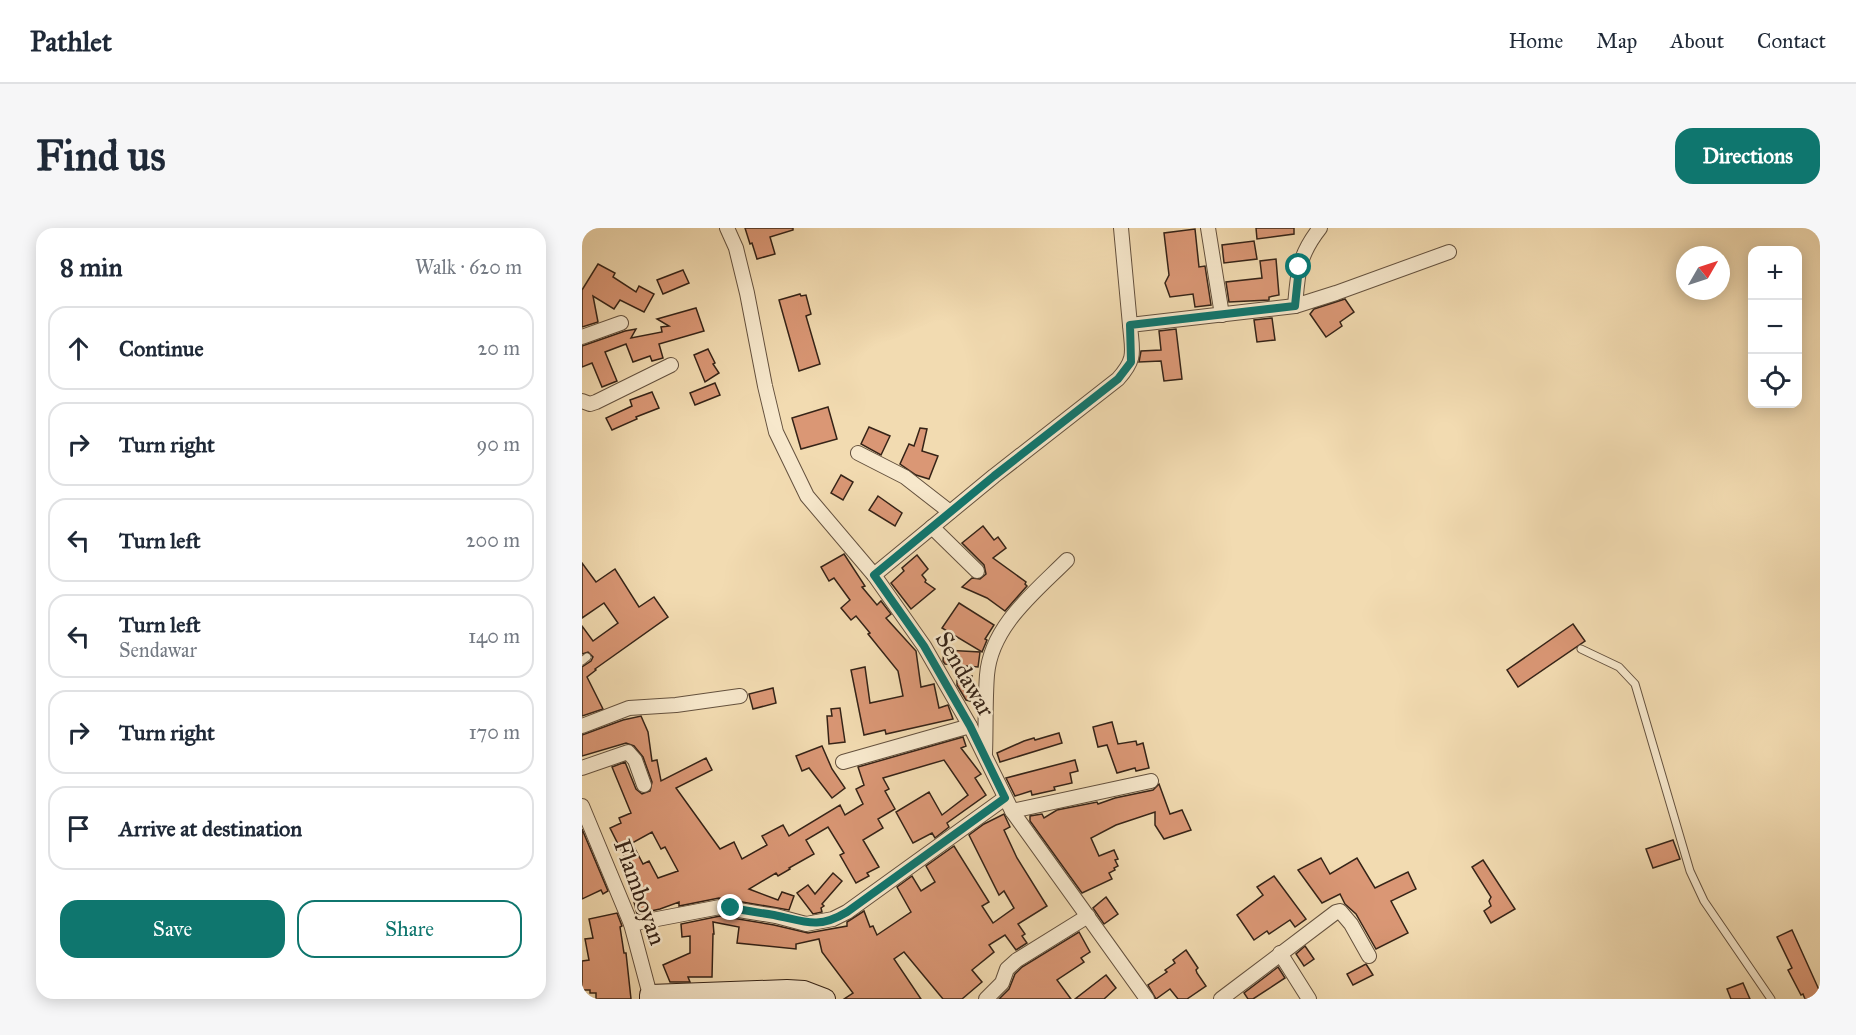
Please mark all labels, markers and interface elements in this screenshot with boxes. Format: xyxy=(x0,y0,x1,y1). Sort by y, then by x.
text: Pathlet xyxy=(30,24,112,59)
text: Home xyxy=(1508,28,1563,54)
text: Map xyxy=(1596,28,1637,54)
text: About xyxy=(1670,28,1724,54)
text: Contact xyxy=(1757,28,1826,54)
button: Directions xyxy=(1675,128,1820,184)
text: Find us xyxy=(36,130,166,182)
north arrow xyxy=(1676,246,1730,300)
map controls xyxy=(1748,246,1802,408)
button: + xyxy=(1748,246,1802,300)
text: 8 min xyxy=(60,251,123,283)
route start xyxy=(1285,253,1311,279)
text: Walk · 620 m xyxy=(415,255,522,279)
button: − xyxy=(1748,300,1802,354)
icon: ahead xyxy=(62,332,95,365)
text: Continue xyxy=(119,335,204,362)
text: 20 m xyxy=(477,336,520,360)
button: locate xyxy=(1748,354,1802,408)
icon: right xyxy=(62,428,95,461)
text: Turn right xyxy=(119,431,215,458)
text: 90 m xyxy=(477,432,520,456)
icon: left xyxy=(62,524,95,557)
text: Turn left xyxy=(119,527,201,554)
text: 200 m xyxy=(466,528,520,552)
text: Turn left xyxy=(119,611,201,638)
icon: left xyxy=(62,620,95,653)
text: 140 m xyxy=(468,624,520,648)
street label: Sendawar xyxy=(929,626,1001,722)
text: Sendawar xyxy=(119,638,197,662)
icon: right xyxy=(62,716,95,749)
text: Turn right xyxy=(119,719,215,746)
text: 170 m xyxy=(469,720,520,744)
icon: arrive xyxy=(62,812,95,845)
text: Arrive at destination xyxy=(119,815,302,842)
street label: Flamboyan xyxy=(607,835,673,949)
route end xyxy=(717,894,743,920)
button: Save xyxy=(60,900,285,958)
button: Share xyxy=(297,900,522,958)

